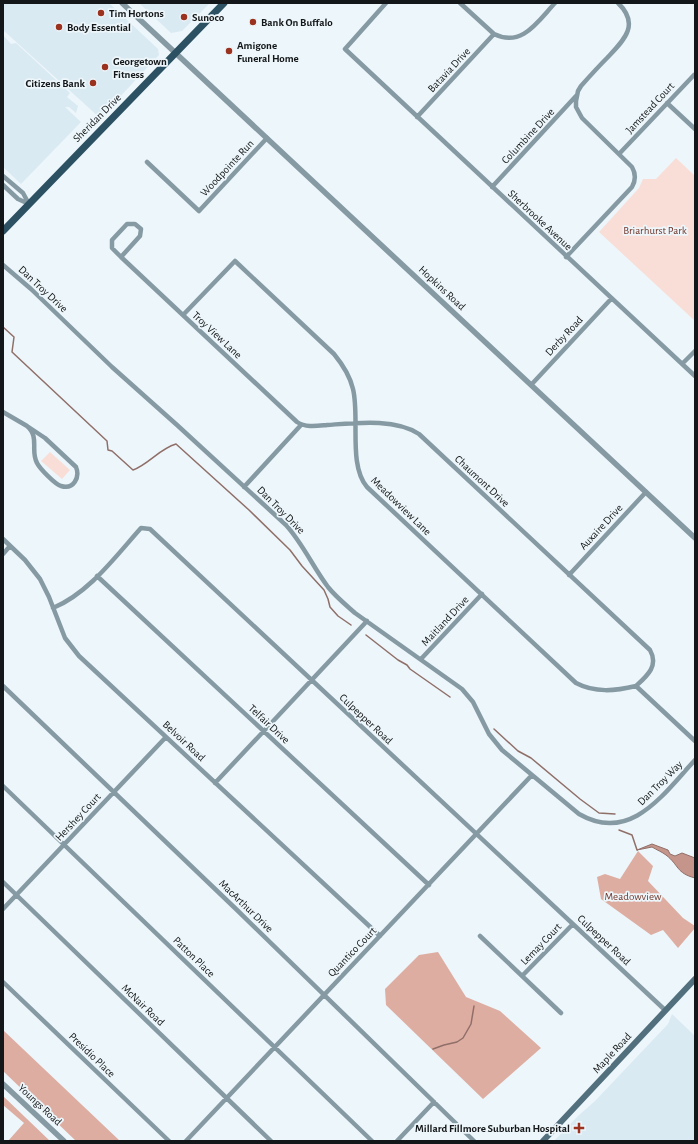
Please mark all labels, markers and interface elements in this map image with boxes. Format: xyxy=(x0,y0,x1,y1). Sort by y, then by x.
marker: Tim Hortons xyxy=(96,8,106,18)
place label: Tim Hortons xyxy=(109,8,164,19)
marker: Sunoco xyxy=(179,12,189,22)
place label: Sunoco xyxy=(192,12,225,23)
marker: Bank On Buffalo xyxy=(248,17,258,27)
place label: Bank On Buffalo xyxy=(261,17,333,28)
marker: Body Essential xyxy=(54,22,64,32)
place label: Body Essential xyxy=(67,22,131,33)
place label: Amigone Funeral Home xyxy=(237,40,299,64)
marker: Amigone Funeral Home xyxy=(224,46,234,56)
street label: Batavia Drive xyxy=(426,46,472,94)
place label: Georgetown Fitness xyxy=(113,56,167,80)
marker: Georgetown Fitness xyxy=(100,62,110,72)
place label: Citizens Bank xyxy=(26,78,86,89)
marker: Citizens Bank xyxy=(88,78,98,88)
street label: Jamstead Court xyxy=(624,80,677,136)
street label: Sheridan Drive xyxy=(71,92,123,144)
street label: Columbine Drive xyxy=(500,106,556,166)
street label: Woodpointe Run xyxy=(198,138,256,198)
street label: Sherbrooke Avenue xyxy=(506,188,574,252)
park label: Briarhurst Park xyxy=(623,225,687,236)
street label: Dan Troy Drive xyxy=(16,264,70,314)
street label: Hopkins Road xyxy=(417,264,468,312)
street label: Troy View Lane xyxy=(190,309,244,361)
street label: Derby Road xyxy=(543,314,585,358)
street label: Chaumont Drive xyxy=(453,453,511,509)
street label: Meadowview Lane xyxy=(369,475,433,537)
street label: Dan Troy Drive xyxy=(255,484,307,536)
street label: Auxaire Drive xyxy=(577,502,625,552)
street label: Maitland Drive xyxy=(419,594,471,648)
street label: Culpepper Road xyxy=(337,692,395,746)
street label: Telfair Drive xyxy=(246,702,292,746)
street label: Belvoir Road xyxy=(161,719,207,763)
street label: Dan Troy Way xyxy=(635,758,685,808)
street label: Hershey Court xyxy=(53,791,103,843)
street label: MacArthur Drive xyxy=(217,878,275,934)
park label: Meadowview xyxy=(605,891,662,902)
street label: Culpepper Road xyxy=(575,913,633,967)
street label: Lemay Court xyxy=(519,921,564,967)
street label: Quantico Court xyxy=(326,925,379,979)
street label: Patton Place xyxy=(171,935,217,979)
street label: McNair Road xyxy=(120,982,167,1028)
street label: Presidio Place xyxy=(67,1030,117,1080)
street label: Maple Road xyxy=(591,1030,634,1075)
street label: Youngs Road xyxy=(16,1082,64,1128)
marker: Millard Fillmore Suburban Hospital xyxy=(573,1122,585,1134)
place label: Millard Fillmore Suburban Hospital xyxy=(415,1123,570,1134)

